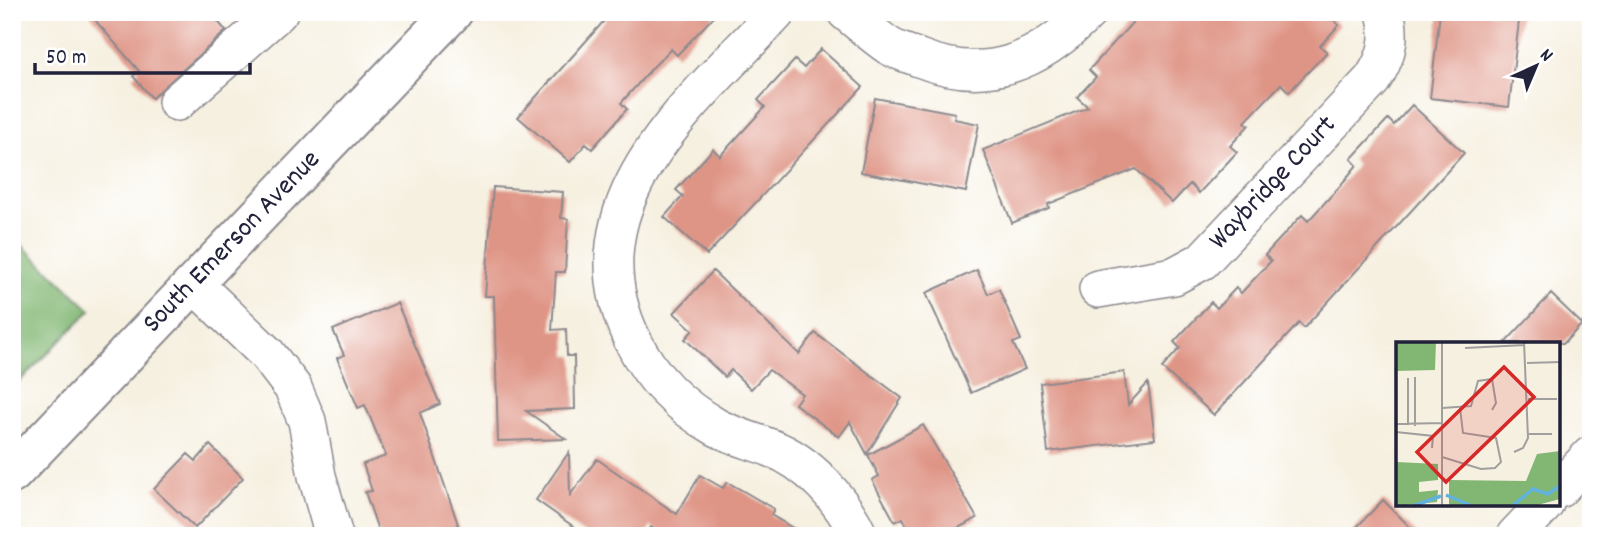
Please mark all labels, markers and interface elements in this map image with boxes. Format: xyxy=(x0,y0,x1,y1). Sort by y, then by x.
scale bar xyxy=(35,32,250,76)
north arrow xyxy=(1502,32,1572,102)
text: N xyxy=(1533,43,1558,69)
text: 50 m xyxy=(46,44,86,74)
street label: Waybridge Court xyxy=(1201,108,1347,260)
street label: South Emerson Avenue xyxy=(135,142,331,344)
inset map xyxy=(1396,342,1561,506)

